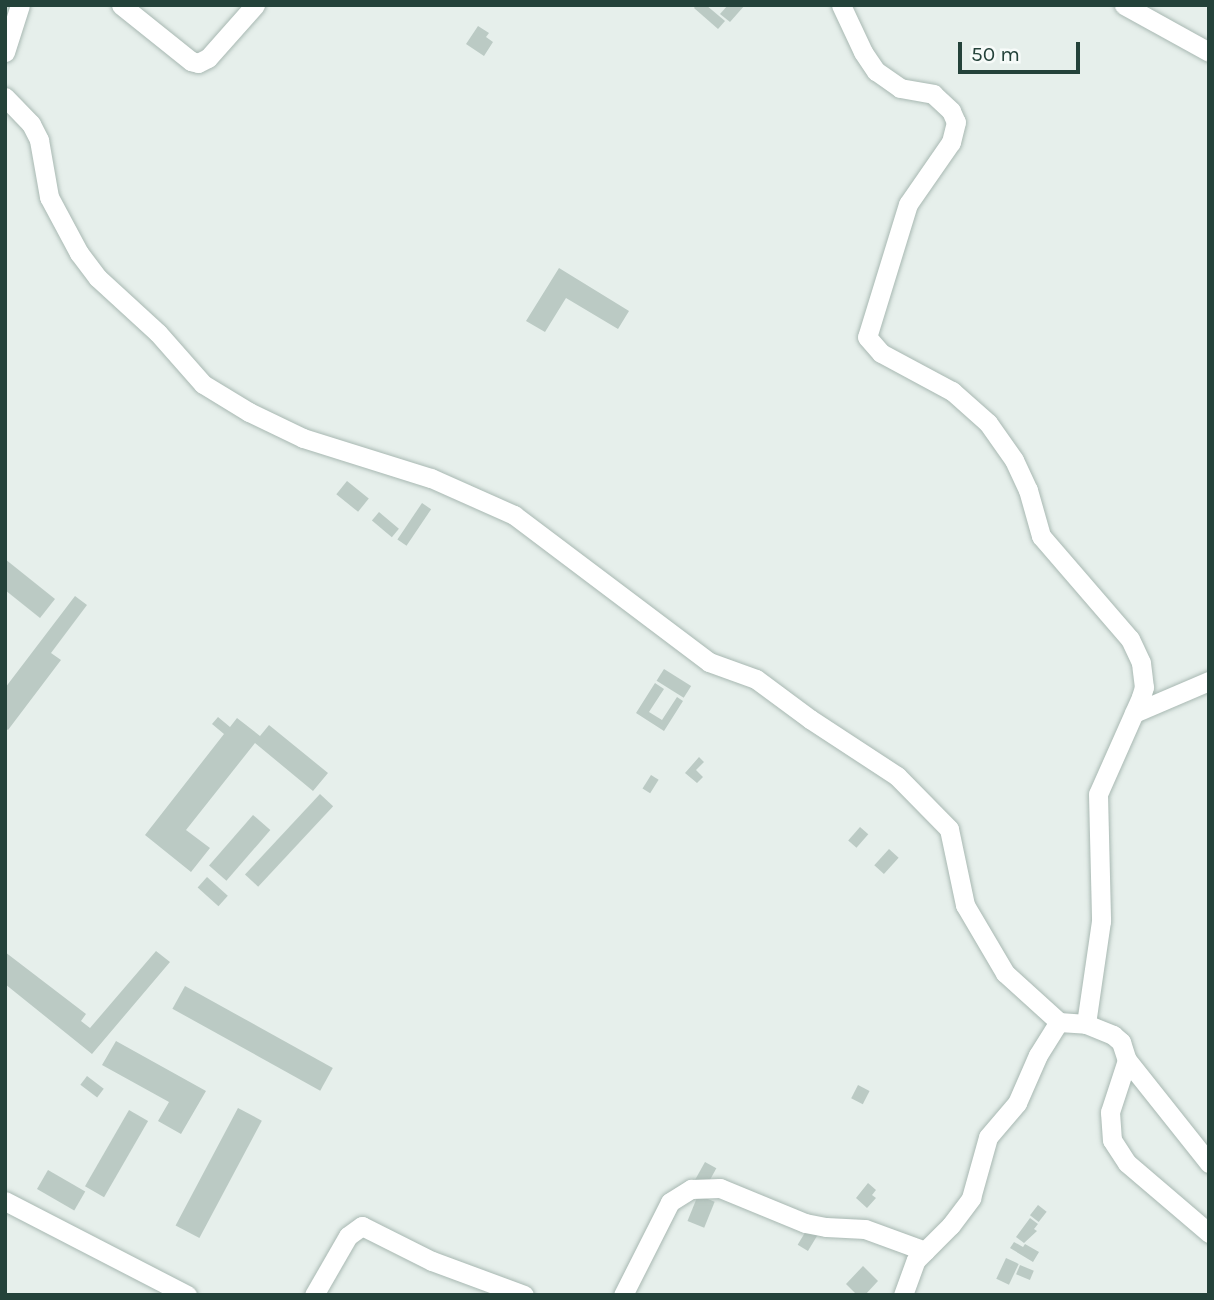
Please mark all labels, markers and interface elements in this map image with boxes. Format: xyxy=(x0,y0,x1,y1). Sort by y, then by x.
scale bar xyxy=(962,28,1084,72)
text: 50 m xyxy=(971,42,1020,66)

